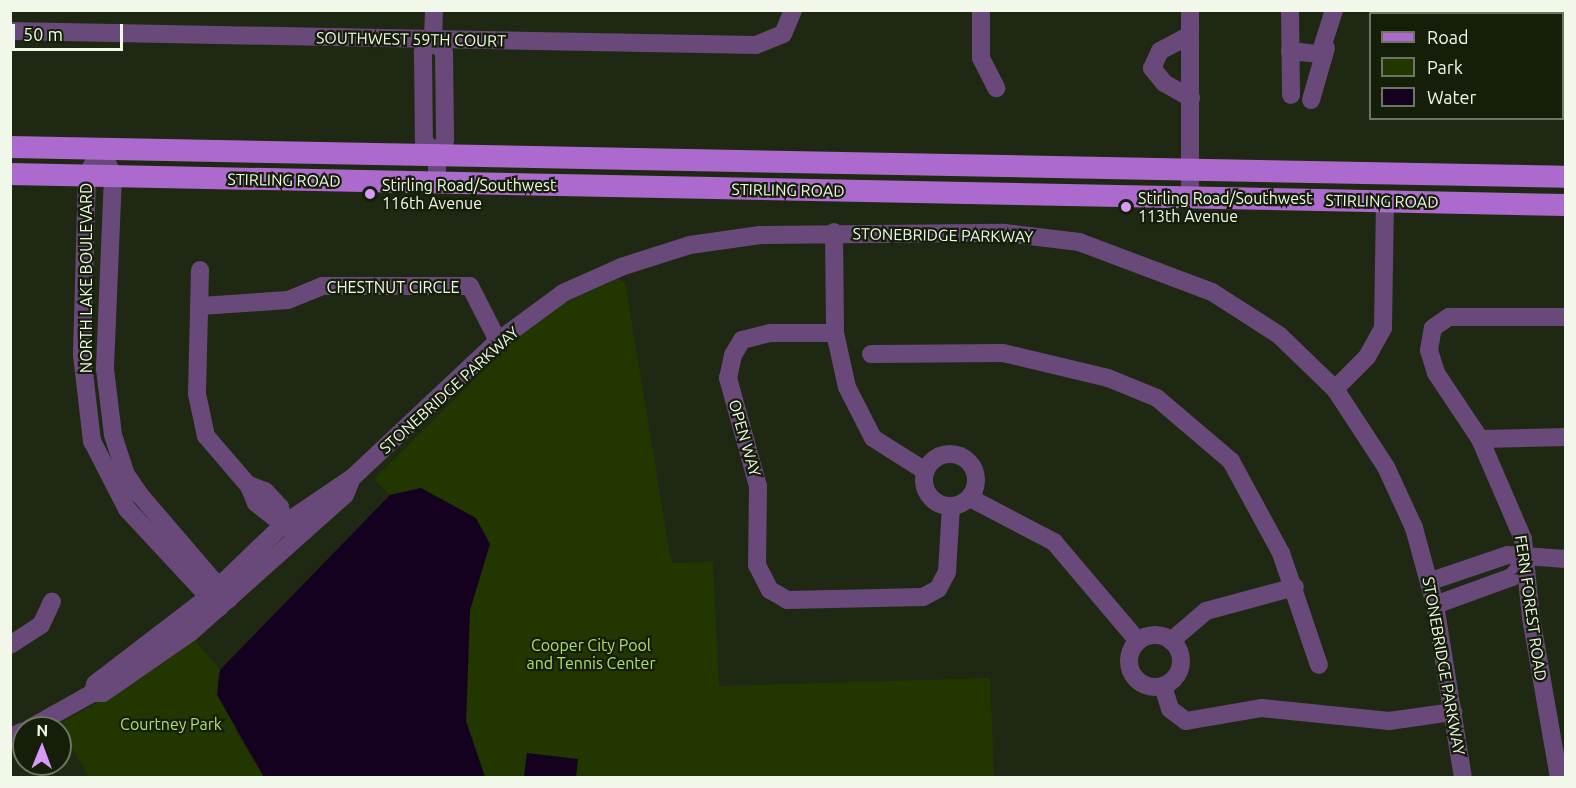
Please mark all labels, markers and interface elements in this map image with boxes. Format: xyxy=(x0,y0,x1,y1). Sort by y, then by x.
scale bar xyxy=(15,12,126,50)
legend xyxy=(1369,12,1564,120)
text: 50 m xyxy=(23,24,63,44)
text: Road xyxy=(1427,27,1469,47)
street label: SOUTHWEST 59TH COURT xyxy=(316,28,506,50)
text: Park xyxy=(1427,57,1463,77)
text: Water xyxy=(1427,87,1476,107)
street label: STIRLING ROAD xyxy=(227,169,341,191)
place label: Stirling Road/Southwest 116th Avenue xyxy=(382,175,556,213)
street label: STIRLING ROAD xyxy=(731,179,845,201)
street label: NORTH LAKE BOULEVARD xyxy=(76,183,96,373)
marker: Stirling Road/Southwest 116th Avenue xyxy=(363,187,377,201)
place label: Stirling Road/Southwest 113th Avenue xyxy=(1138,188,1312,226)
street label: STIRLING ROAD xyxy=(1325,190,1439,212)
marker: Stirling Road/Southwest 113th Avenue xyxy=(1119,200,1133,214)
street label: STONEBRIDGE PARKWAY xyxy=(852,224,1034,246)
street label: CHESTNUT CIRCLE xyxy=(327,277,459,297)
street label: STONEBRIDGE PARKWAY xyxy=(375,322,523,458)
street label: OPEN WAY xyxy=(725,397,765,479)
street label: FERN FOREST ROAD xyxy=(1511,534,1551,682)
street label: STONEBRIDGE PARKWAY xyxy=(1419,575,1469,757)
park label: Cooper City Pool and Tennis Center xyxy=(526,635,656,673)
park label: Courtney Park xyxy=(120,714,222,734)
north arrow xyxy=(12,716,72,776)
text: N xyxy=(36,721,48,739)

